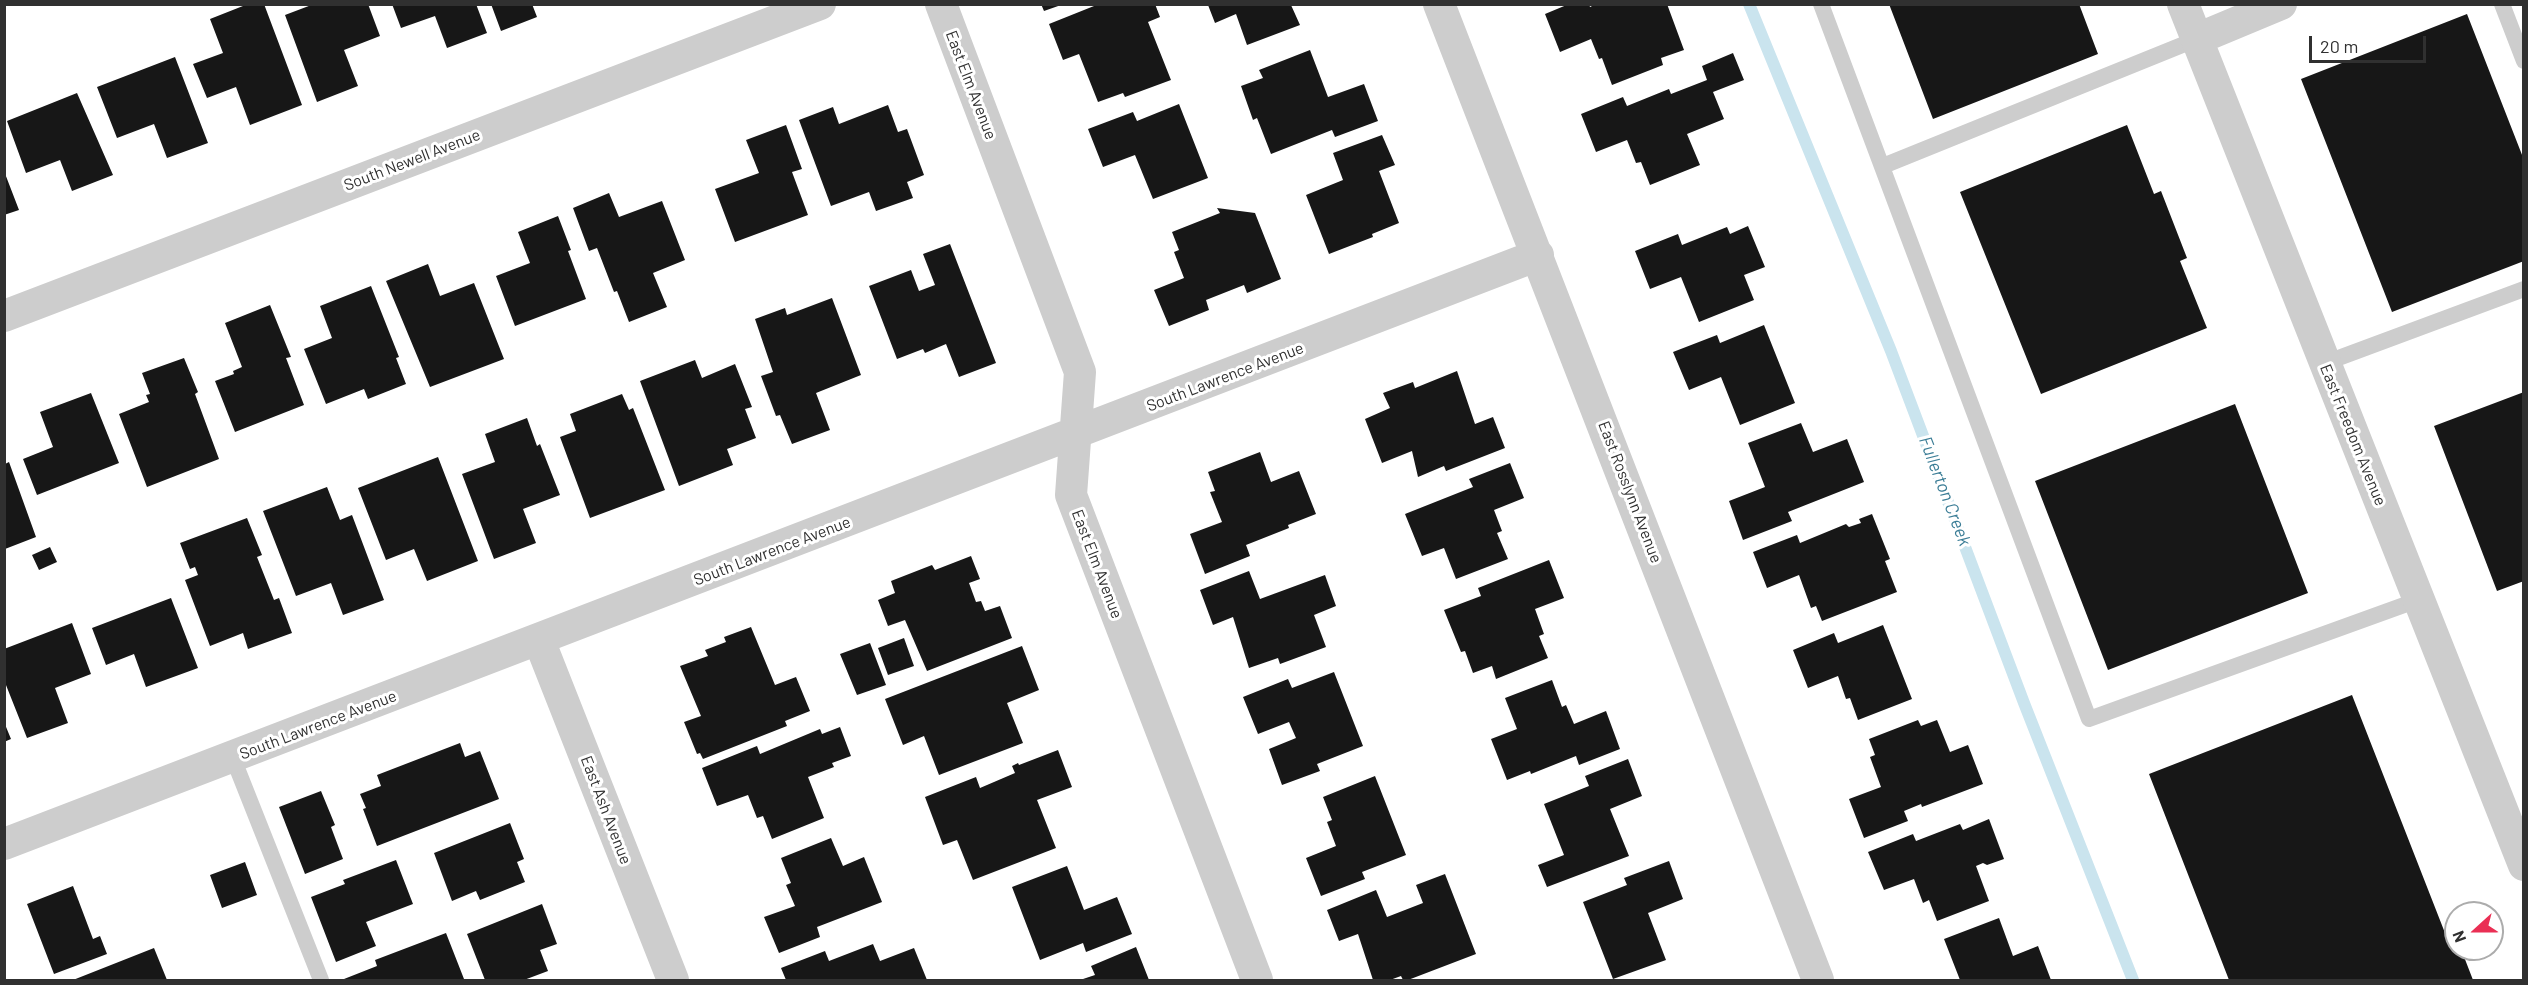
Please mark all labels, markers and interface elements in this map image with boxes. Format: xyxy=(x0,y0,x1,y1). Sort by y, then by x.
scale bar xyxy=(2312,24,2429,62)
street label: East Elm Avenue xyxy=(941,28,1001,142)
text: 20 m xyxy=(2320,35,2358,57)
street label: South Newell Avenue xyxy=(341,125,483,195)
street label: South Lawrence Avenue xyxy=(1144,338,1306,416)
street label: East Freedom Avenue xyxy=(2316,361,2390,509)
street label: East Rosslynn Avenue xyxy=(1594,418,1666,566)
water label: Fullerton Creek xyxy=(1914,433,1976,549)
street label: East Elm Avenue xyxy=(1067,507,1127,621)
street label: South Lawrence Avenue xyxy=(691,512,853,590)
street label: South Lawrence Avenue xyxy=(237,686,399,764)
street label: East Ash Avenue xyxy=(576,753,636,867)
north arrow xyxy=(2444,901,2504,961)
text: N xyxy=(2448,929,2469,945)

